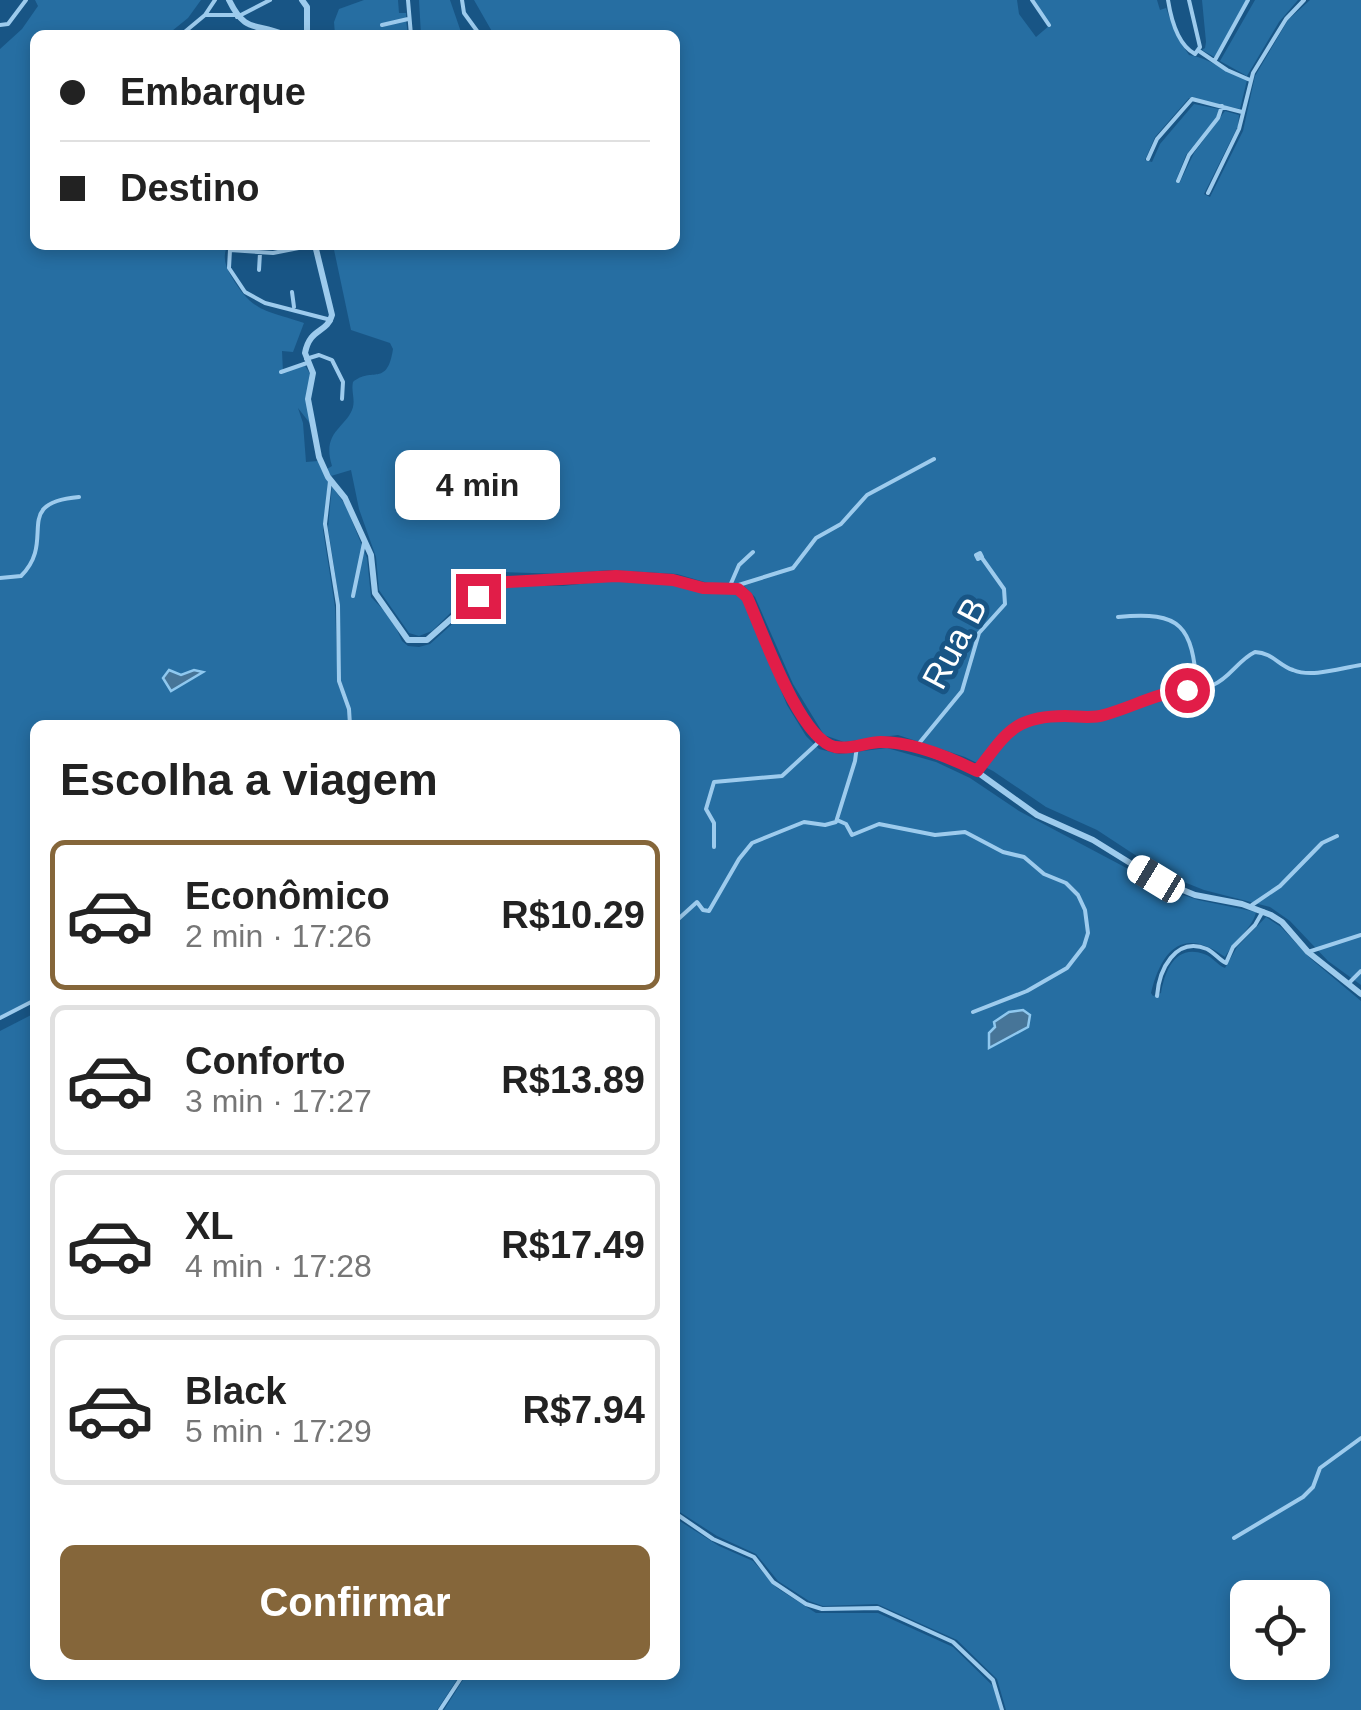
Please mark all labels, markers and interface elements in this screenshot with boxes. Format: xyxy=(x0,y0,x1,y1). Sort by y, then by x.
text: Embarque xyxy=(120,71,306,113)
text: Destino xyxy=(120,167,259,209)
callout: 4 min xyxy=(396,451,560,521)
text: 4 min xyxy=(436,467,519,503)
route end xyxy=(456,574,501,619)
street label: Rua B xyxy=(914,591,994,695)
route start xyxy=(1165,668,1210,713)
text: Escolha a viagem xyxy=(60,754,438,805)
car xyxy=(1123,851,1189,907)
icon: car xyxy=(65,870,155,960)
text: Econômico xyxy=(185,875,390,917)
text: R$10.29 xyxy=(501,894,645,936)
text: 2 min · 17:26 xyxy=(185,918,372,954)
icon: car xyxy=(65,1035,155,1125)
text: Conforto xyxy=(185,1040,345,1082)
text: R$13.89 xyxy=(501,1059,645,1101)
text: 3 min · 17:27 xyxy=(185,1083,372,1119)
icon: car xyxy=(65,1200,155,1290)
text: XL xyxy=(185,1205,234,1247)
text: R$17.49 xyxy=(501,1224,645,1266)
text: 4 min · 17:28 xyxy=(185,1248,372,1284)
icon: car xyxy=(65,1365,155,1455)
text: Black xyxy=(185,1370,286,1412)
text: R$7.94 xyxy=(522,1389,645,1431)
text: 5 min · 17:29 xyxy=(185,1413,372,1449)
button: Confirmar xyxy=(60,1545,650,1660)
map controls xyxy=(1230,1580,1330,1680)
button: locate xyxy=(1230,1580,1330,1680)

